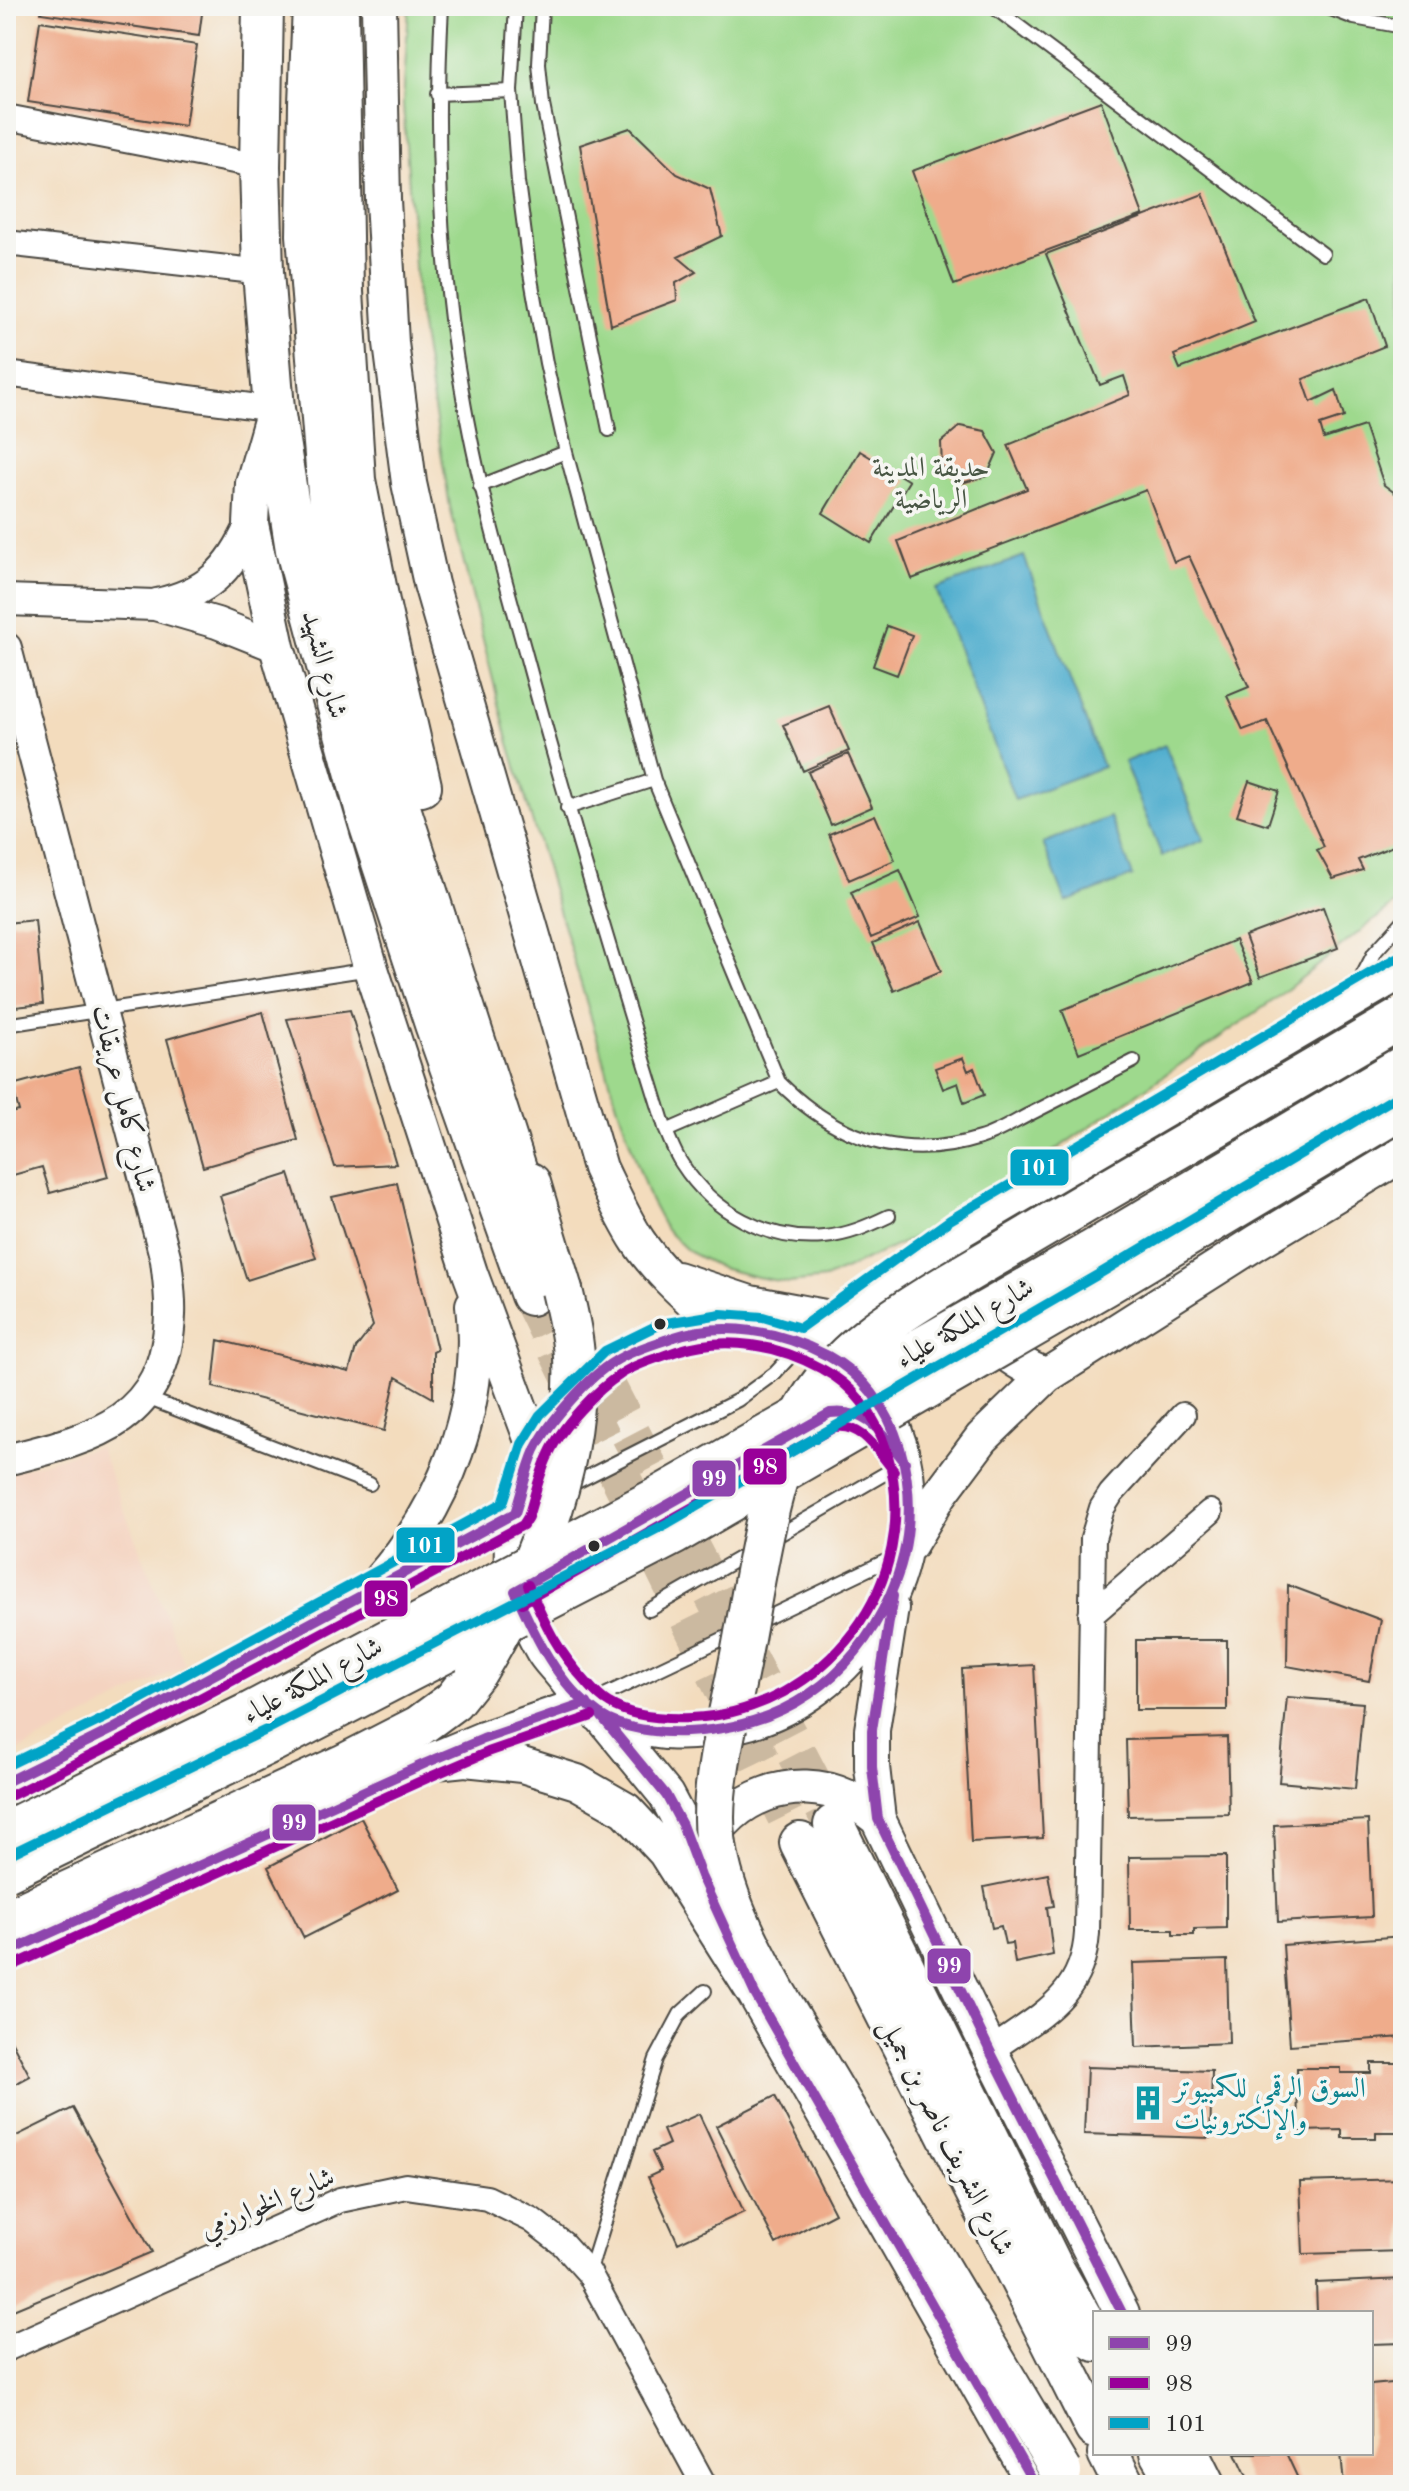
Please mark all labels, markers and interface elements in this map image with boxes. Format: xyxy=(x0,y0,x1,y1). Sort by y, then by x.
park label: حديقة المدينة الرياضية xyxy=(872,455,990,516)
street label: شارع الشهيد xyxy=(288,608,351,724)
street label: شارع كامل عريقات xyxy=(78,1002,161,1197)
line badge: 101 xyxy=(1009,1148,1070,1187)
text: 101 xyxy=(1020,1158,1058,1180)
street label: شارع الملكة علياء xyxy=(891,1272,1043,1381)
unlabelled marker xyxy=(652,1316,668,1332)
line badge: 98 xyxy=(742,1447,788,1486)
text: 98 xyxy=(752,1457,778,1479)
line badge: 99 xyxy=(691,1459,737,1498)
text: 99 xyxy=(701,1469,727,1491)
line badge: 101 xyxy=(395,1526,456,1564)
text: 101 xyxy=(406,1536,444,1558)
unlabelled marker xyxy=(586,1538,602,1554)
line badge: 98 xyxy=(363,1579,409,1618)
text: 98 xyxy=(373,1589,399,1611)
street label: شارع الملكة علياء xyxy=(238,1631,391,1736)
line badge: 99 xyxy=(271,1803,317,1842)
text: 99 xyxy=(281,1813,307,1835)
line badge: 99 xyxy=(926,1947,972,1985)
text: 99 xyxy=(936,1956,962,1978)
street label: شارع الشريف ناصر بن جميل xyxy=(867,2014,1017,2264)
place label: السوق الرقمي للكمبيوتر والإلكترونيات xyxy=(1171,2073,1366,2141)
building icon: السوق الرقمي للكمبيوتر والإلكترونيات xyxy=(1129,2084,1167,2122)
street label: شارع الخوارزمي xyxy=(197,2164,342,2252)
legend xyxy=(1093,2311,1373,2455)
text: 99 xyxy=(1165,2333,1193,2357)
text: 98 xyxy=(1165,2373,1193,2397)
text: 101 xyxy=(1165,2413,1207,2437)

